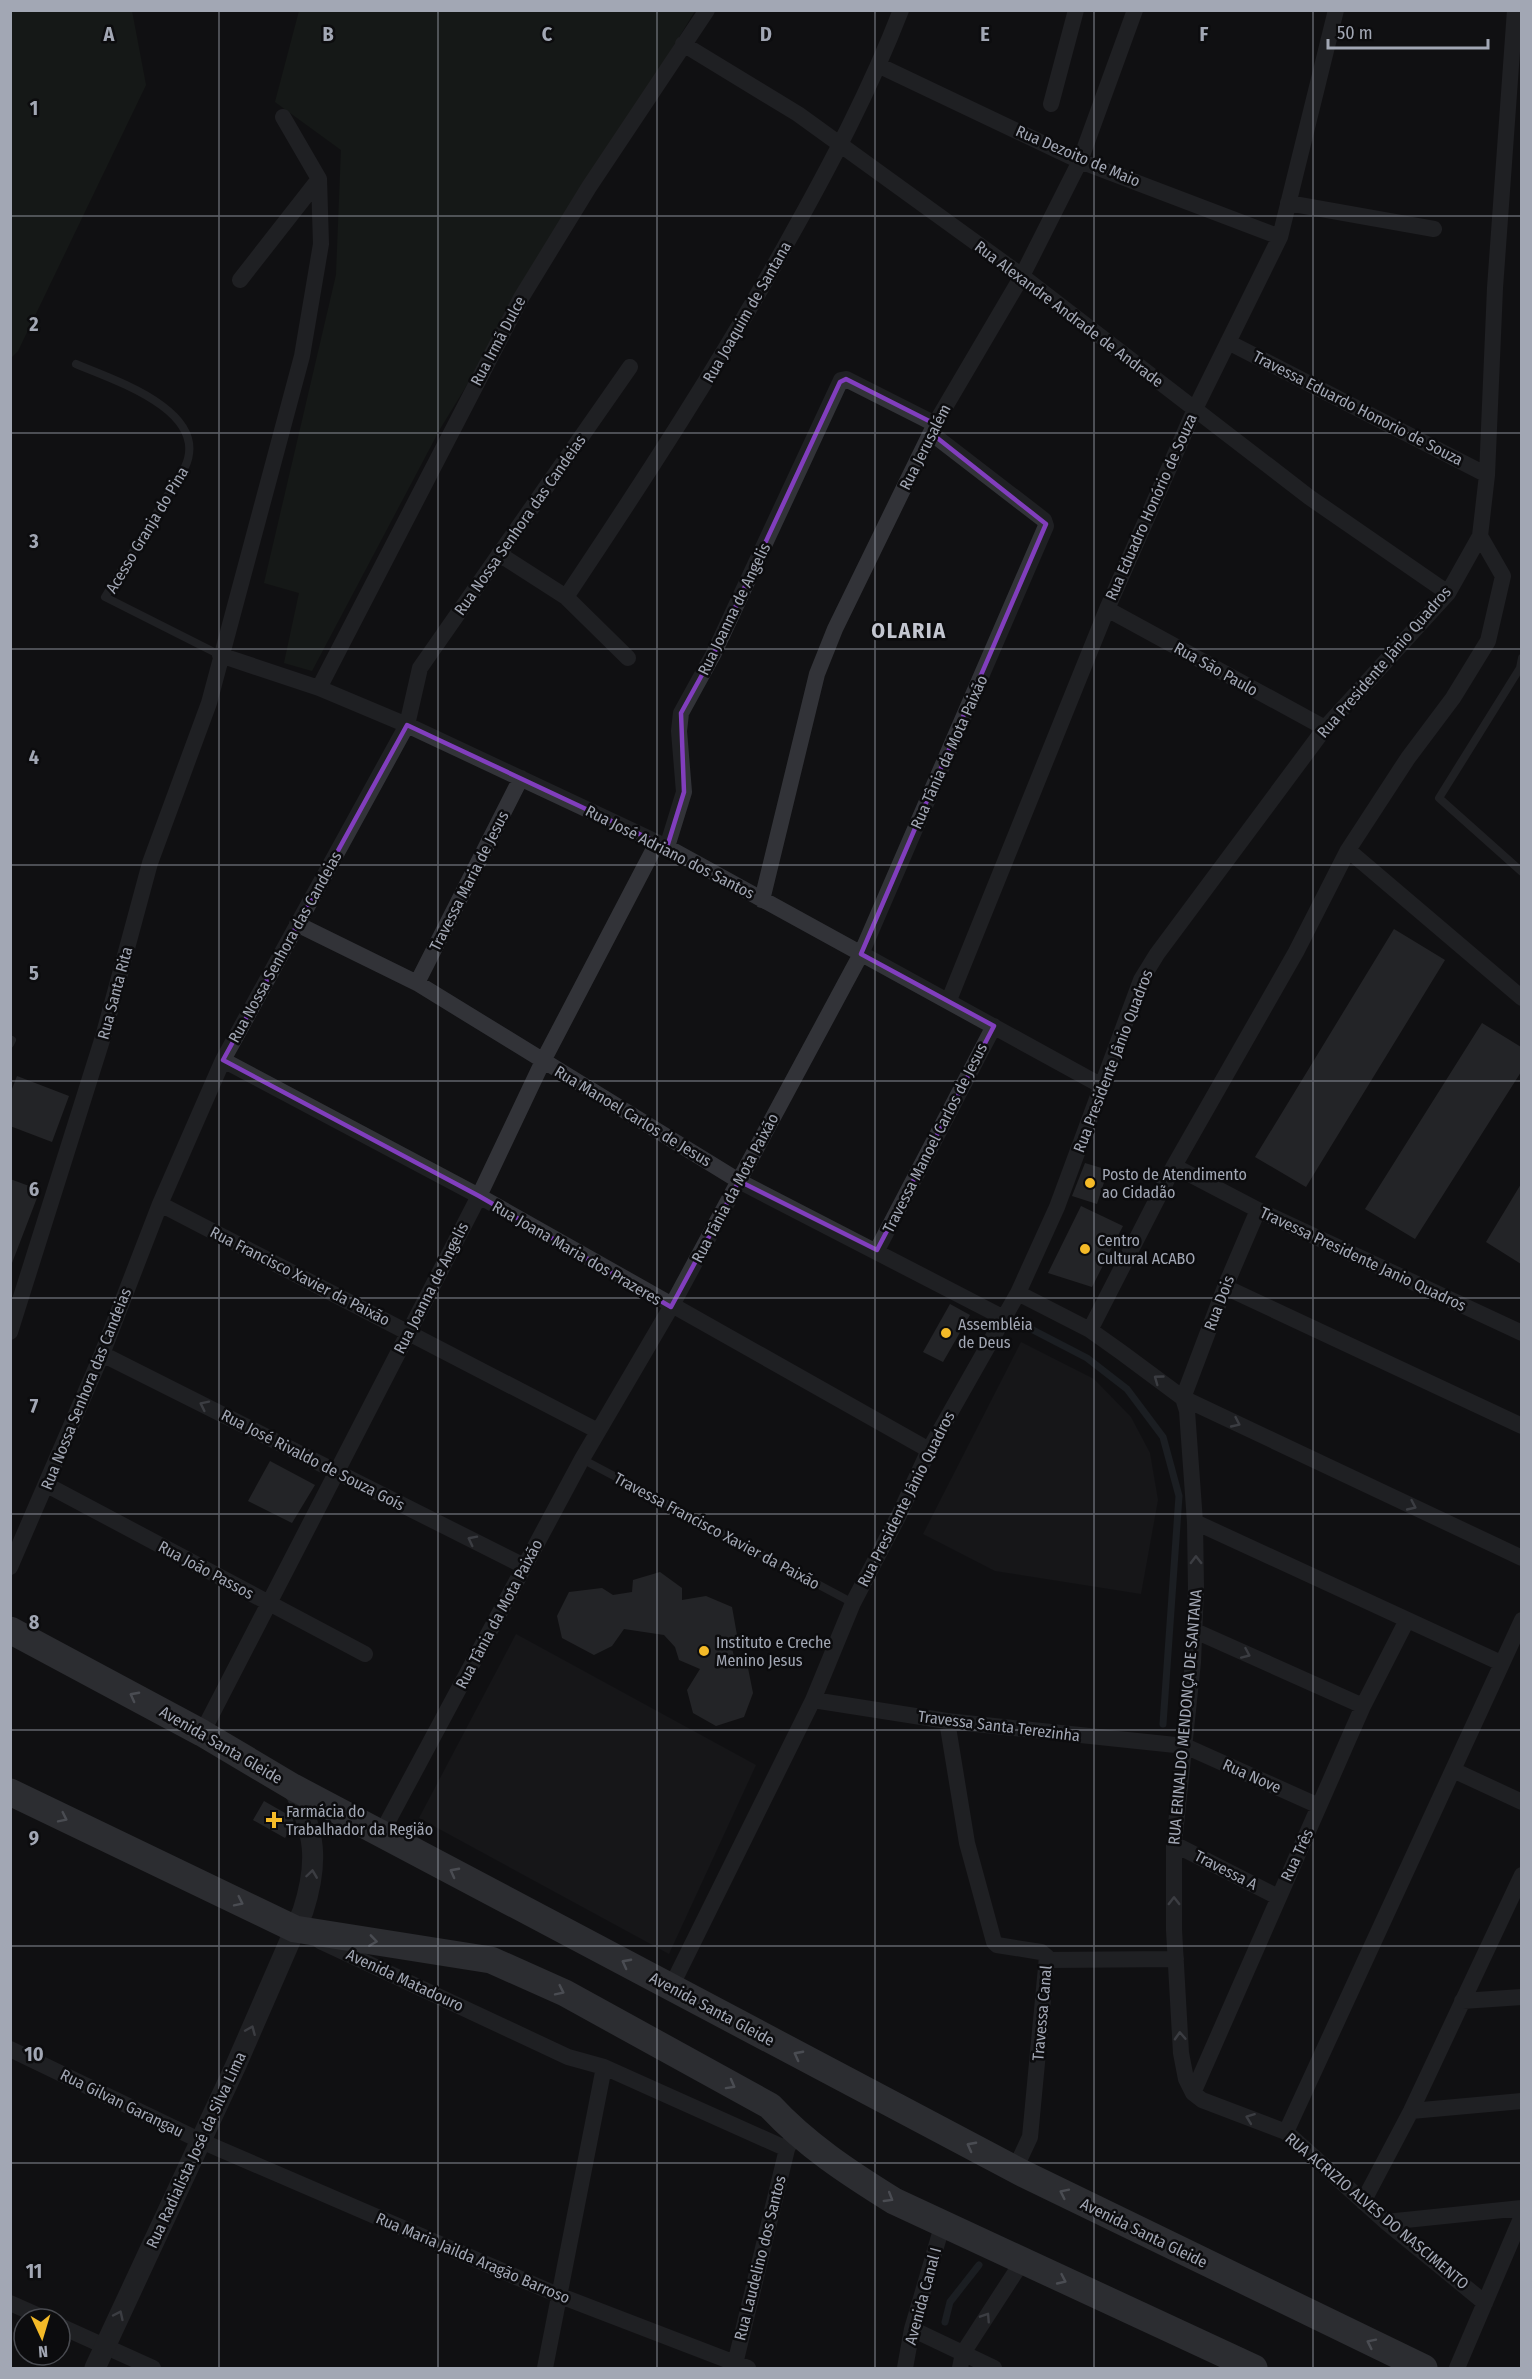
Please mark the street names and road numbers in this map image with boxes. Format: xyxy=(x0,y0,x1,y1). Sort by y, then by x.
street label: Rua Dezoito de Maio xyxy=(1013,121,1143,191)
street label: Rua Alexandre Andrade de Andrade xyxy=(971,237,1167,391)
street label: Rua Joaquim de Santana xyxy=(699,238,795,386)
street label: Rua Irmã Dulce xyxy=(466,293,530,389)
street label: Travessa Eduardo Honorio de Souza xyxy=(1250,347,1466,469)
street label: Rua Jerusalém xyxy=(895,401,955,493)
street label: Rua Eduadro Honório de Souza xyxy=(1101,411,1201,603)
street label: Rua Nossa Senhora das Candeias xyxy=(450,431,590,619)
street label: Acesso Granja do Pina xyxy=(102,463,192,597)
street label: Rua Joanna de Angelis xyxy=(694,540,774,678)
street label: Rua Presidente Jânio Quadros xyxy=(1313,582,1455,742)
street label: Rua São Paulo xyxy=(1171,638,1261,700)
street label: Rua Tânia da Mota Paixão xyxy=(906,672,992,832)
street label: Rua José Adriano dos Santos xyxy=(582,801,758,903)
street label: Travessa Maria de Jesus xyxy=(425,808,513,954)
street label: Rua Nossa Senhora das Candeias xyxy=(224,848,346,1046)
street label: Rua Santa Rita xyxy=(93,944,137,1042)
street label: Rua Presidente Jânio Quadros xyxy=(1069,967,1157,1155)
street label: Travessa Manoel Carlos de Jesus xyxy=(879,1040,991,1236)
street label: Rua Manoel Carlos de Jesus xyxy=(551,1062,715,1171)
street label: Rua Tânia da Mota Paixão xyxy=(688,1110,782,1266)
street label: Rua Joana Maria dos Prazeres xyxy=(489,1197,665,1309)
street label: Travessa Presidente Janio Quadros xyxy=(1257,1203,1469,1315)
street label: Rua Joanna de Angelis xyxy=(390,1219,472,1357)
street label: Rua Francisco Xavier da Paixão xyxy=(207,1222,393,1330)
street label: Rua Dois xyxy=(1200,1273,1238,1333)
street label: Rua Nossa Senhora das Candeias xyxy=(37,1285,135,1493)
street label: Rua José Rivaldo de Souza Goís xyxy=(218,1405,408,1515)
street label: Rua Presidente Jânio Quadros xyxy=(853,1408,959,1590)
street label: Travessa Francisco Xavier da Paixão xyxy=(611,1469,823,1593)
street label: Rua Tânia da Mota Paixão xyxy=(452,1536,546,1692)
street label: Rua João Passos xyxy=(155,1537,257,1603)
street label: RUA ERINALDO MENDONÇA DE SANTANA xyxy=(1164,1588,1207,1846)
street label: Avenida Santa Gleide xyxy=(156,1702,286,1788)
street label: Travessa Santa Terezinha xyxy=(917,1707,1081,1745)
street label: Rua Nove xyxy=(1220,1755,1284,1797)
street label: Rua Três xyxy=(1277,1826,1317,1884)
street label: Travessa A xyxy=(1191,1846,1261,1894)
street label: Avenida Matadouro xyxy=(343,1945,467,2015)
street label: Travessa Canal xyxy=(1028,1964,1056,2062)
street label: Avenida Santa Gleide xyxy=(646,1968,778,2050)
street label: Rua Radialista José da Silva Lima xyxy=(142,2049,250,2251)
street label: Rua Gilvan Garangau xyxy=(57,2065,187,2141)
street label: RUA ACRIZIO ALVES DO NASCIMENTO xyxy=(1281,2129,1473,2293)
street label: Rua Laudelino dos Santos xyxy=(730,2173,790,2342)
street label: Avenida Santa Gleide xyxy=(1078,2194,1211,2272)
street label: Rua Maria Jailda Aragão Barroso xyxy=(373,2208,573,2308)
street label: Avenida Canal I xyxy=(901,2245,945,2347)

